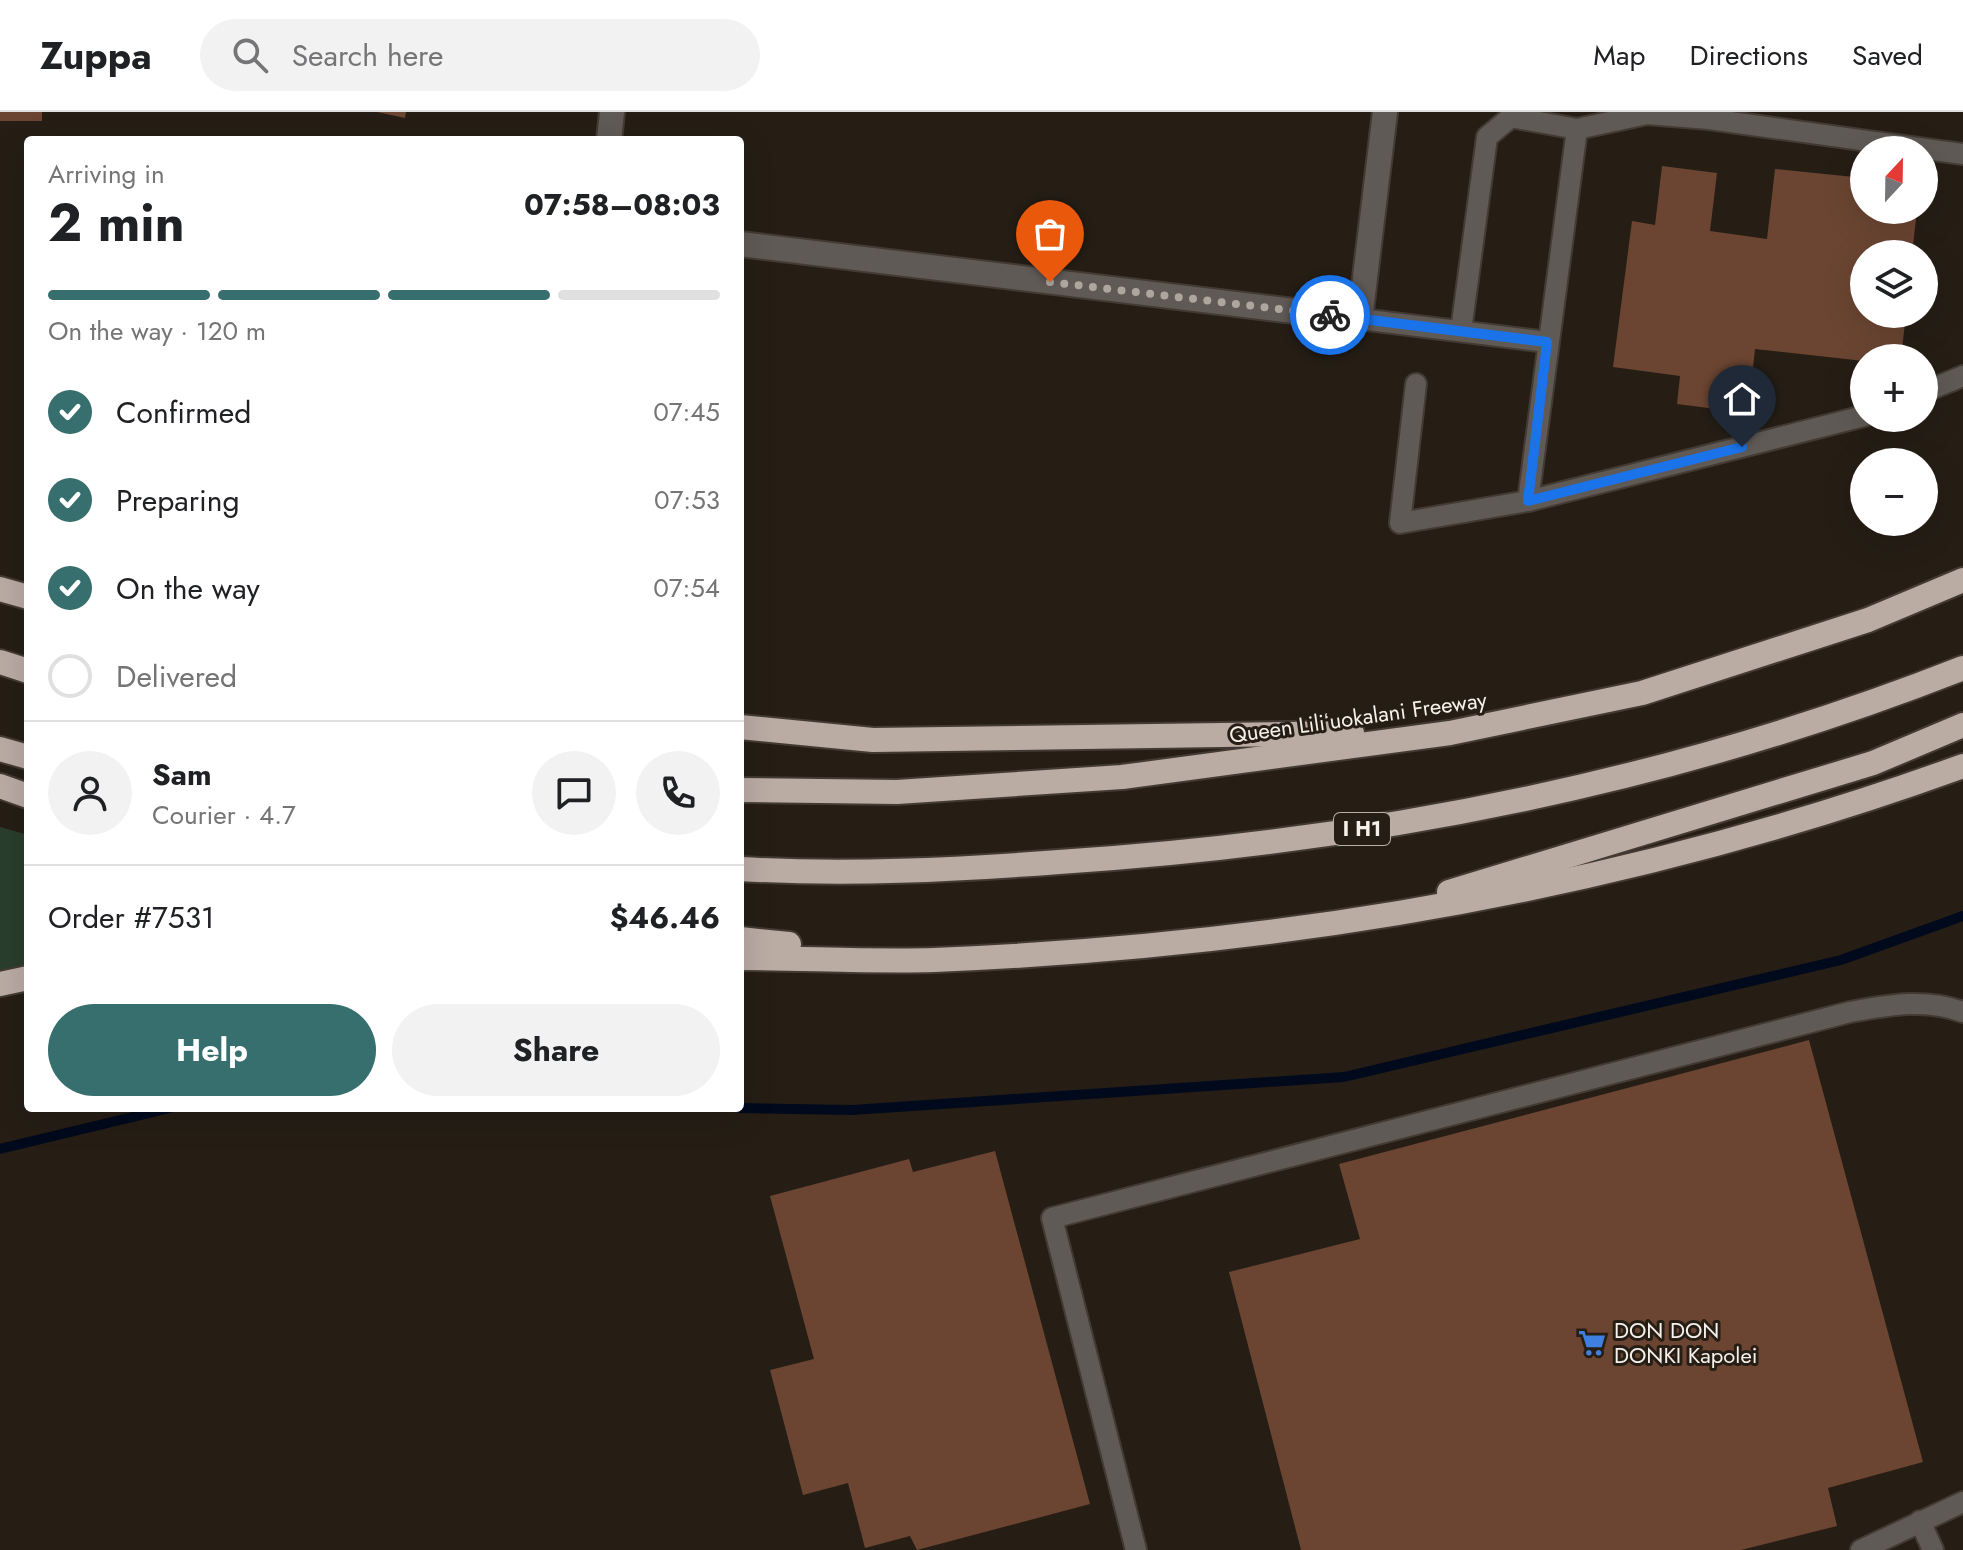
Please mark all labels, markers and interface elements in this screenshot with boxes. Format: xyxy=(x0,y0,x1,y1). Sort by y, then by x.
search box xyxy=(200,19,760,91)
text: Zuppa xyxy=(40,28,152,83)
icon: search xyxy=(228,33,272,77)
text: Search here xyxy=(292,34,443,77)
text: Map xyxy=(1593,35,1645,76)
text: Directions xyxy=(1689,35,1808,76)
text: Saved xyxy=(1852,35,1923,76)
north arrow xyxy=(1850,136,1938,224)
map controls xyxy=(1850,136,1938,536)
text: Arriving in xyxy=(48,155,165,193)
text: 07:58–08:03 xyxy=(524,183,720,226)
text: 2 min xyxy=(48,185,185,261)
pin xyxy=(1016,200,1084,282)
icon: bag xyxy=(1028,212,1072,256)
button: layers xyxy=(1850,240,1938,328)
courier xyxy=(1290,275,1370,355)
icon: bike xyxy=(1308,293,1352,337)
text: On the way · 120 m xyxy=(48,312,266,350)
button: + xyxy=(1850,344,1938,432)
pin xyxy=(1708,365,1776,447)
icon: home xyxy=(1720,377,1764,421)
icon: check xyxy=(48,390,92,434)
text: Confirmed xyxy=(116,391,251,434)
text: 07:45 xyxy=(653,393,720,431)
button: − xyxy=(1850,448,1938,536)
icon: check xyxy=(48,478,92,522)
text: Preparing xyxy=(116,479,240,522)
text: 07:53 xyxy=(654,481,720,519)
icon: check xyxy=(48,566,92,610)
text: On the way xyxy=(116,567,260,610)
text: 07:54 xyxy=(653,569,720,607)
text: Delivered xyxy=(116,655,237,698)
street label: Queen Liliʻuokalani Freeway xyxy=(1227,683,1489,751)
button: person xyxy=(48,751,132,835)
button: chat xyxy=(532,751,616,835)
button: phone xyxy=(636,751,720,835)
text: Sam xyxy=(152,753,212,796)
text: Courier · 4.7 xyxy=(152,796,296,834)
road number: I H1 xyxy=(1334,813,1390,845)
text: Order #7531 xyxy=(48,896,215,939)
text: $46.46 xyxy=(610,896,720,939)
button: Help xyxy=(48,1004,376,1096)
button: Share xyxy=(392,1004,720,1096)
place label: DON DON DONKI Kapolei xyxy=(1614,1314,1758,1371)
supermarket icon: DON DON DONKI Kapolei xyxy=(1577,1328,1607,1358)

